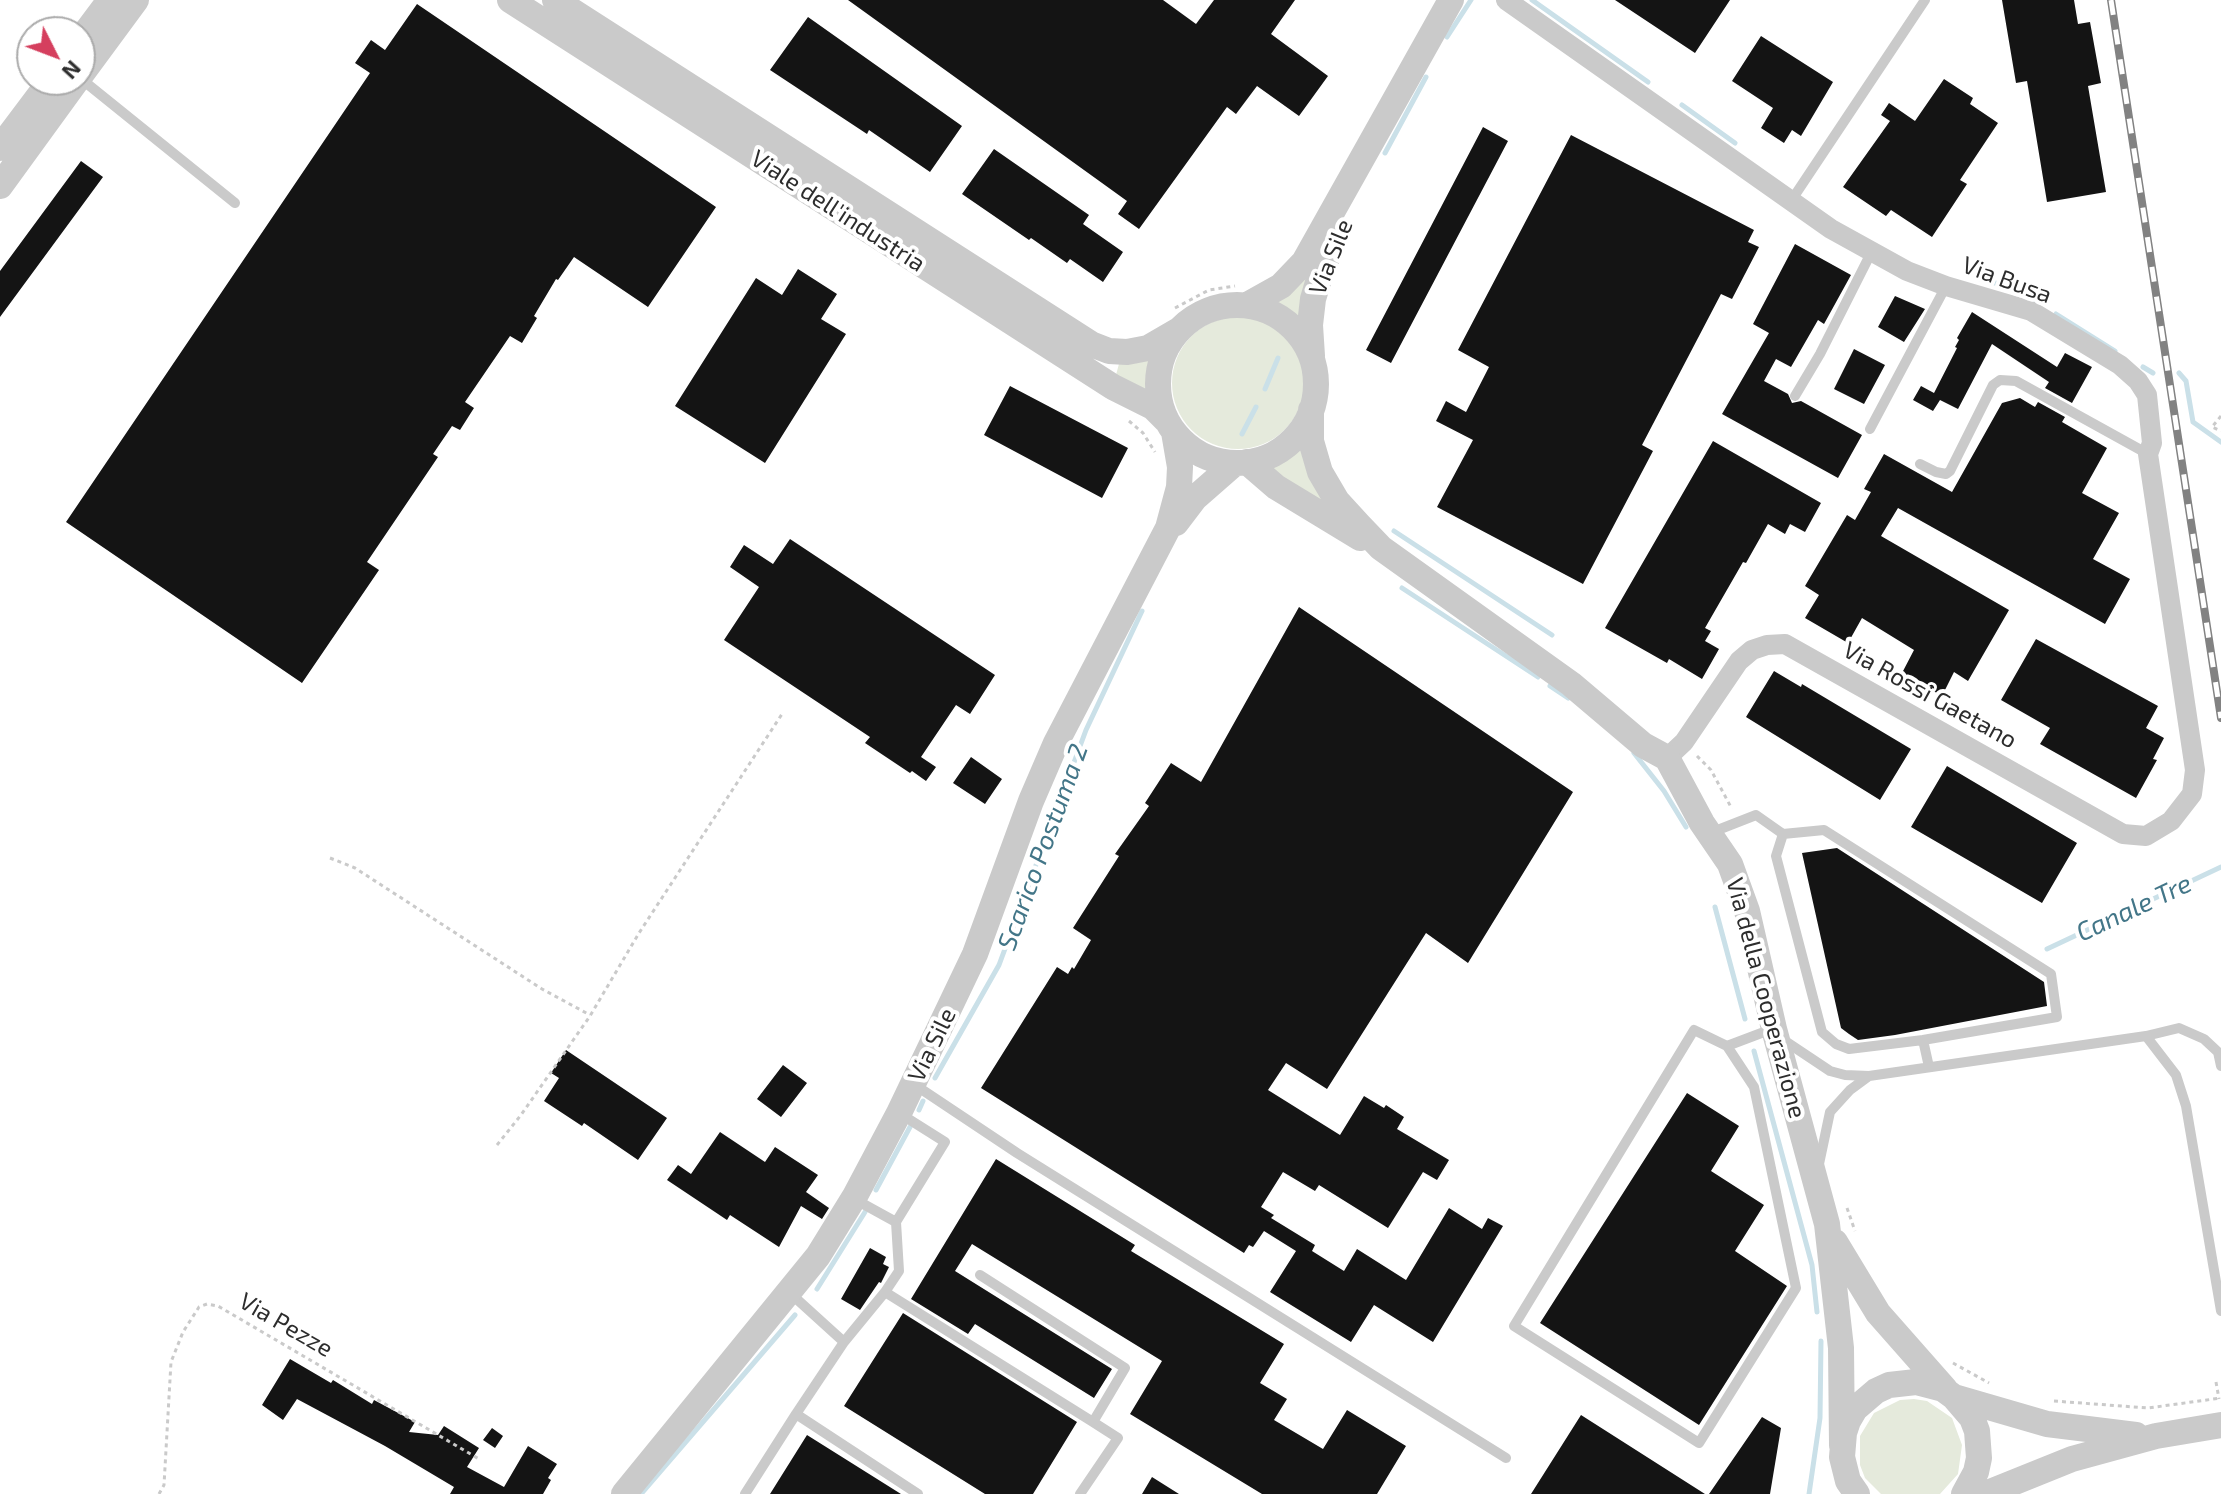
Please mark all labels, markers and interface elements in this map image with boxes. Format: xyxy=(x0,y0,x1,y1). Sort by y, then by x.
north arrow xyxy=(16,16,96,96)
text: N xyxy=(57,56,87,85)
street label: Viale dell'industria xyxy=(745,144,931,278)
street label: Via Sile xyxy=(1303,215,1359,299)
street label: Via Busa xyxy=(1958,251,2056,309)
street label: Via Rossi Gaetano xyxy=(1838,635,2022,755)
water label: Scarico Postuma 2 xyxy=(991,740,1095,954)
water label: Canale Tre xyxy=(2071,868,2197,948)
street label: Via della Cooperazione xyxy=(1720,875,1812,1121)
street label: Via Sile xyxy=(902,1003,962,1087)
street label: Via Pezze xyxy=(234,1287,338,1363)

